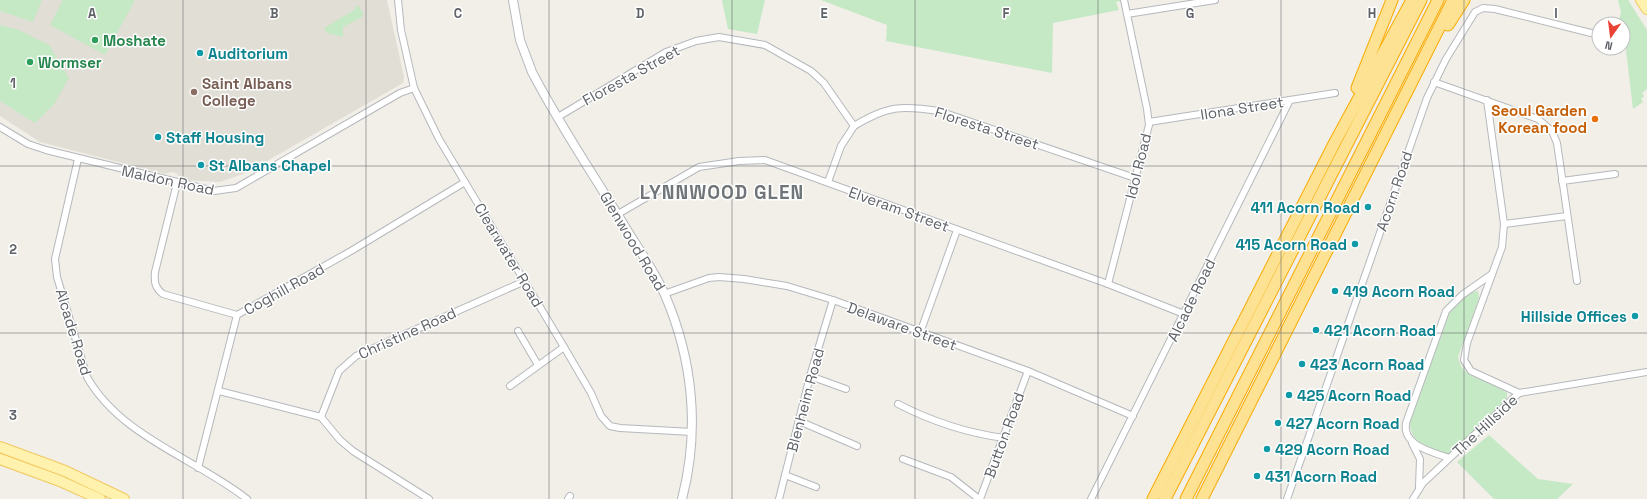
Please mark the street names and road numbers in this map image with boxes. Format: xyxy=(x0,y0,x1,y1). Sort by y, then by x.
street label: Floresta Street xyxy=(579,40,683,110)
street label: Ilona Street xyxy=(1199,92,1285,124)
street label: Floresta Street xyxy=(933,102,1041,154)
street label: Idol Road xyxy=(1121,131,1155,201)
street label: Acorn Road xyxy=(1371,149,1417,233)
street label: Maldon Road xyxy=(120,161,216,199)
street label: Elveram Street xyxy=(846,182,952,236)
street label: Glenwood Road xyxy=(596,188,670,294)
street label: Clearwater Road xyxy=(470,199,548,311)
street label: Alcade Road xyxy=(1163,256,1219,344)
street label: Coghill Road xyxy=(240,259,328,319)
street label: Alcade Road xyxy=(52,286,96,378)
street label: Delaware Street xyxy=(845,297,960,355)
street label: Christine Road xyxy=(355,303,459,363)
street label: Blenheim Road xyxy=(782,346,828,454)
street label: Button Road xyxy=(980,389,1028,481)
street label: The Hillside xyxy=(1449,390,1521,460)

